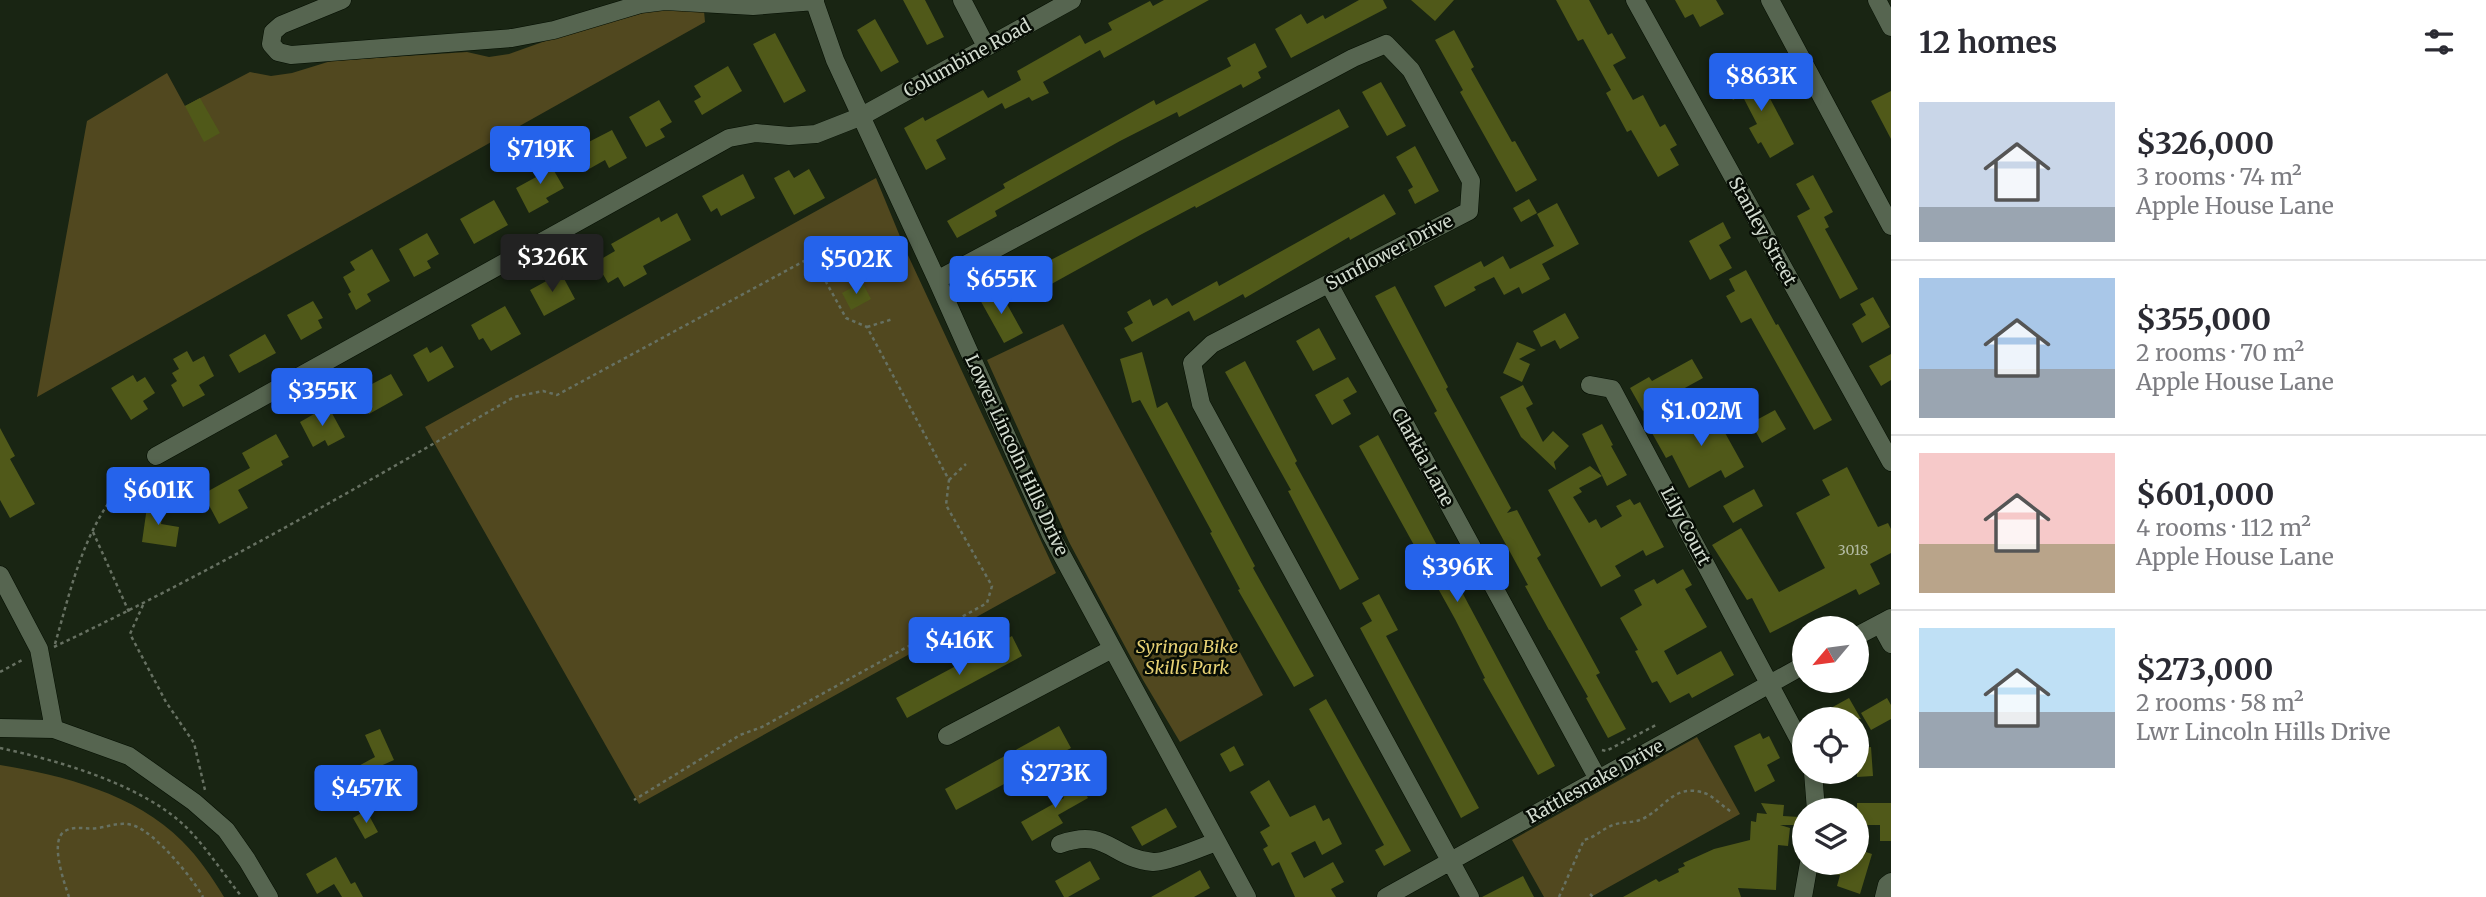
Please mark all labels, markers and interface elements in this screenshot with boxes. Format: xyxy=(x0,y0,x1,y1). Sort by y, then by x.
street label: Columbine Road xyxy=(899,13,1035,102)
text: 12 homes xyxy=(1919,23,2057,61)
icon: filters xyxy=(2420,23,2458,61)
pin: $863K xyxy=(1712,54,1810,113)
text: $863K xyxy=(1725,61,1797,90)
text: $326,000 xyxy=(2136,124,2274,162)
pin: $719K xyxy=(491,127,589,186)
icon: home xyxy=(1975,130,2059,214)
text: $719K xyxy=(506,134,574,163)
text: 3 rooms · 74 m² xyxy=(2136,162,2302,191)
street label: Stanley Street xyxy=(1724,173,1802,289)
text: Apple House Lane xyxy=(2136,191,2334,220)
street label: Sunflower Drive xyxy=(1322,209,1456,295)
pin: $326K xyxy=(503,234,601,294)
pin: $502K xyxy=(807,236,905,296)
text: $326K xyxy=(516,242,588,271)
text: $502K xyxy=(820,244,892,273)
pin: $655K xyxy=(952,256,1050,316)
text: $655K xyxy=(966,264,1036,293)
text: $355,000 xyxy=(2136,300,2271,338)
icon: home xyxy=(1975,306,2059,390)
text: 2 rooms · 70 m² xyxy=(2136,338,2304,367)
street label: Lower Lincoln Hills Drive xyxy=(960,351,1074,559)
text: Apple House Lane xyxy=(2136,367,2334,396)
pin: $355K xyxy=(273,368,371,428)
text: $355K xyxy=(287,376,357,405)
pin: $1.02M xyxy=(1644,388,1758,448)
text: $1.02M xyxy=(1660,396,1742,425)
street label: Clarkia Lane xyxy=(1387,404,1459,510)
pin: $601K xyxy=(109,468,207,527)
text: $601K xyxy=(123,475,194,504)
text: $601,000 xyxy=(2136,475,2274,513)
icon: home xyxy=(1975,481,2059,565)
street label: Lily Court xyxy=(1656,483,1716,569)
text: 4 rooms · 112 m² xyxy=(2136,513,2311,542)
house number: 3018 xyxy=(1838,541,1868,559)
text: Apple House Lane xyxy=(2136,542,2334,571)
pin: $396K xyxy=(1408,544,1506,604)
text: $396K xyxy=(1421,552,1493,581)
north arrow xyxy=(1792,616,1869,693)
map controls xyxy=(1792,616,1869,875)
pin: $416K xyxy=(910,618,1008,677)
text: $416K xyxy=(925,625,993,654)
park label: Syringa Bike Skills Park xyxy=(1136,635,1238,679)
text: $273,000 xyxy=(2136,650,2273,688)
icon: home xyxy=(1975,656,2059,740)
text: 2 rooms · 58 m² xyxy=(2136,688,2304,717)
button: locate xyxy=(1792,707,1869,784)
text: Lwr Lincoln Hills Drive xyxy=(2136,717,2391,746)
street label: Rattlesnake Drive xyxy=(1523,734,1667,828)
pin: $273K xyxy=(1006,750,1104,810)
text: $273K xyxy=(1020,758,1090,787)
pin: $457K xyxy=(317,766,415,825)
text: $457K xyxy=(330,773,402,802)
button: layers xyxy=(1792,798,1869,875)

